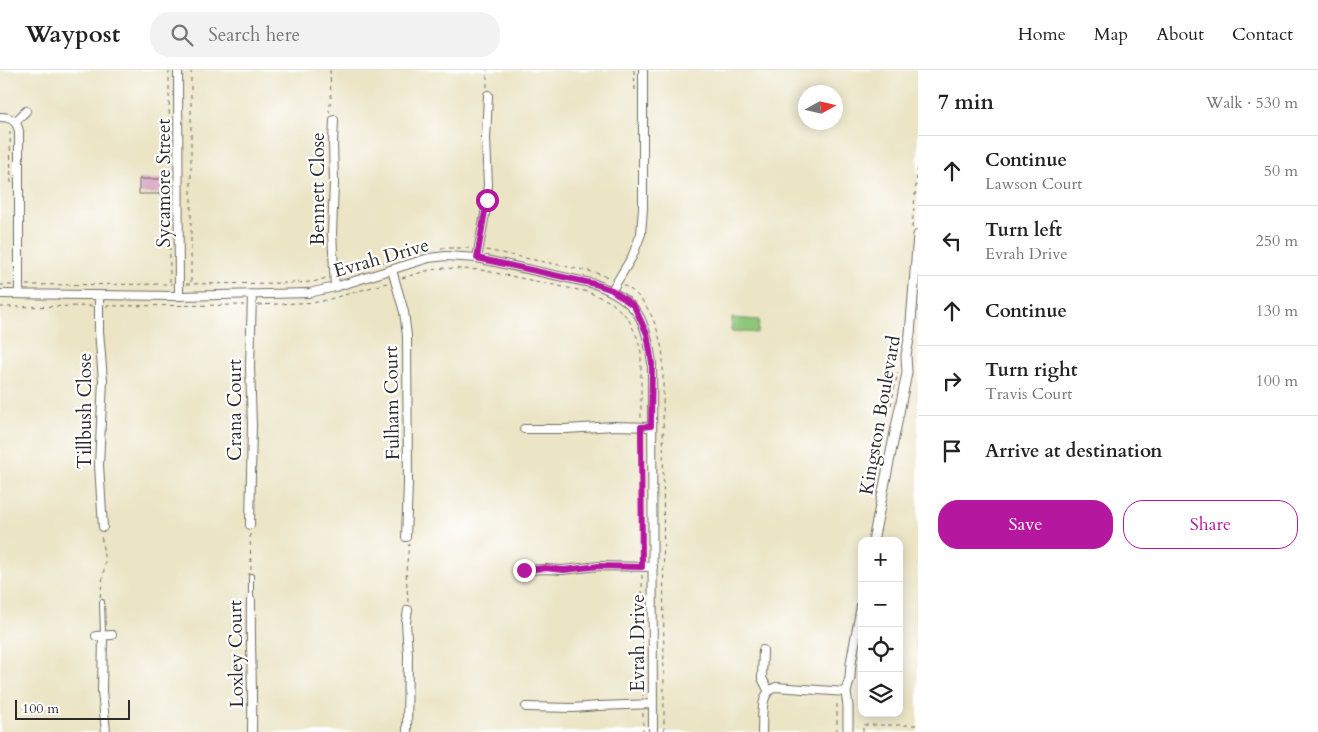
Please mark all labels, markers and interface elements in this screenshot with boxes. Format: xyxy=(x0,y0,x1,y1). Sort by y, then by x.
search box xyxy=(150,12,500,57)
text: Waypost xyxy=(25,18,120,51)
icon: search xyxy=(168,21,196,49)
text: Search here xyxy=(208,22,300,48)
text: Home xyxy=(1018,22,1066,47)
text: Map xyxy=(1094,22,1128,47)
text: About xyxy=(1156,22,1204,47)
text: Contact xyxy=(1232,22,1293,47)
north arrow xyxy=(798,85,843,130)
text: 7 min xyxy=(938,88,994,117)
text: Walk · 530 m xyxy=(1206,92,1298,114)
street label: Sycamore Street xyxy=(151,118,177,248)
street label: Bennett Close xyxy=(305,132,331,246)
text: Continue xyxy=(985,147,1067,173)
icon: ahead xyxy=(938,157,966,185)
text: 50 m xyxy=(1264,160,1298,182)
text: Lawson Court xyxy=(985,173,1082,195)
route start xyxy=(476,189,499,212)
text: Turn left xyxy=(985,217,1062,243)
icon: left xyxy=(938,227,966,255)
text: 250 m xyxy=(1256,230,1298,252)
street label: Evrah Drive xyxy=(331,232,432,284)
text: Evrah Drive xyxy=(985,243,1068,265)
icon: ahead xyxy=(938,297,966,325)
text: Continue xyxy=(985,298,1067,324)
text: 130 m xyxy=(1256,300,1298,322)
street label: Kingston Boulevard xyxy=(853,333,907,497)
street label: Fulham Court xyxy=(378,346,406,460)
street label: Tillbush Close xyxy=(72,353,98,469)
text: Turn right xyxy=(985,357,1077,383)
street label: Crana Court xyxy=(222,359,248,461)
icon: right xyxy=(938,367,966,395)
text: 100 m xyxy=(1256,370,1298,392)
text: Travis Court xyxy=(985,383,1072,405)
icon: arrive xyxy=(938,437,966,465)
text: Arrive at destination xyxy=(985,438,1162,464)
button: Save xyxy=(938,500,1113,549)
button: Share xyxy=(1123,500,1298,549)
map controls xyxy=(858,537,903,717)
button: + xyxy=(858,537,903,582)
route end xyxy=(513,559,536,582)
button: − xyxy=(858,582,903,627)
street label: Evrah Drive xyxy=(625,594,651,692)
street label: Loxley Court xyxy=(222,600,250,708)
button: locate xyxy=(858,627,903,672)
button: layers xyxy=(858,672,903,717)
scale bar xyxy=(15,697,130,720)
text: 100 m xyxy=(22,699,59,718)

